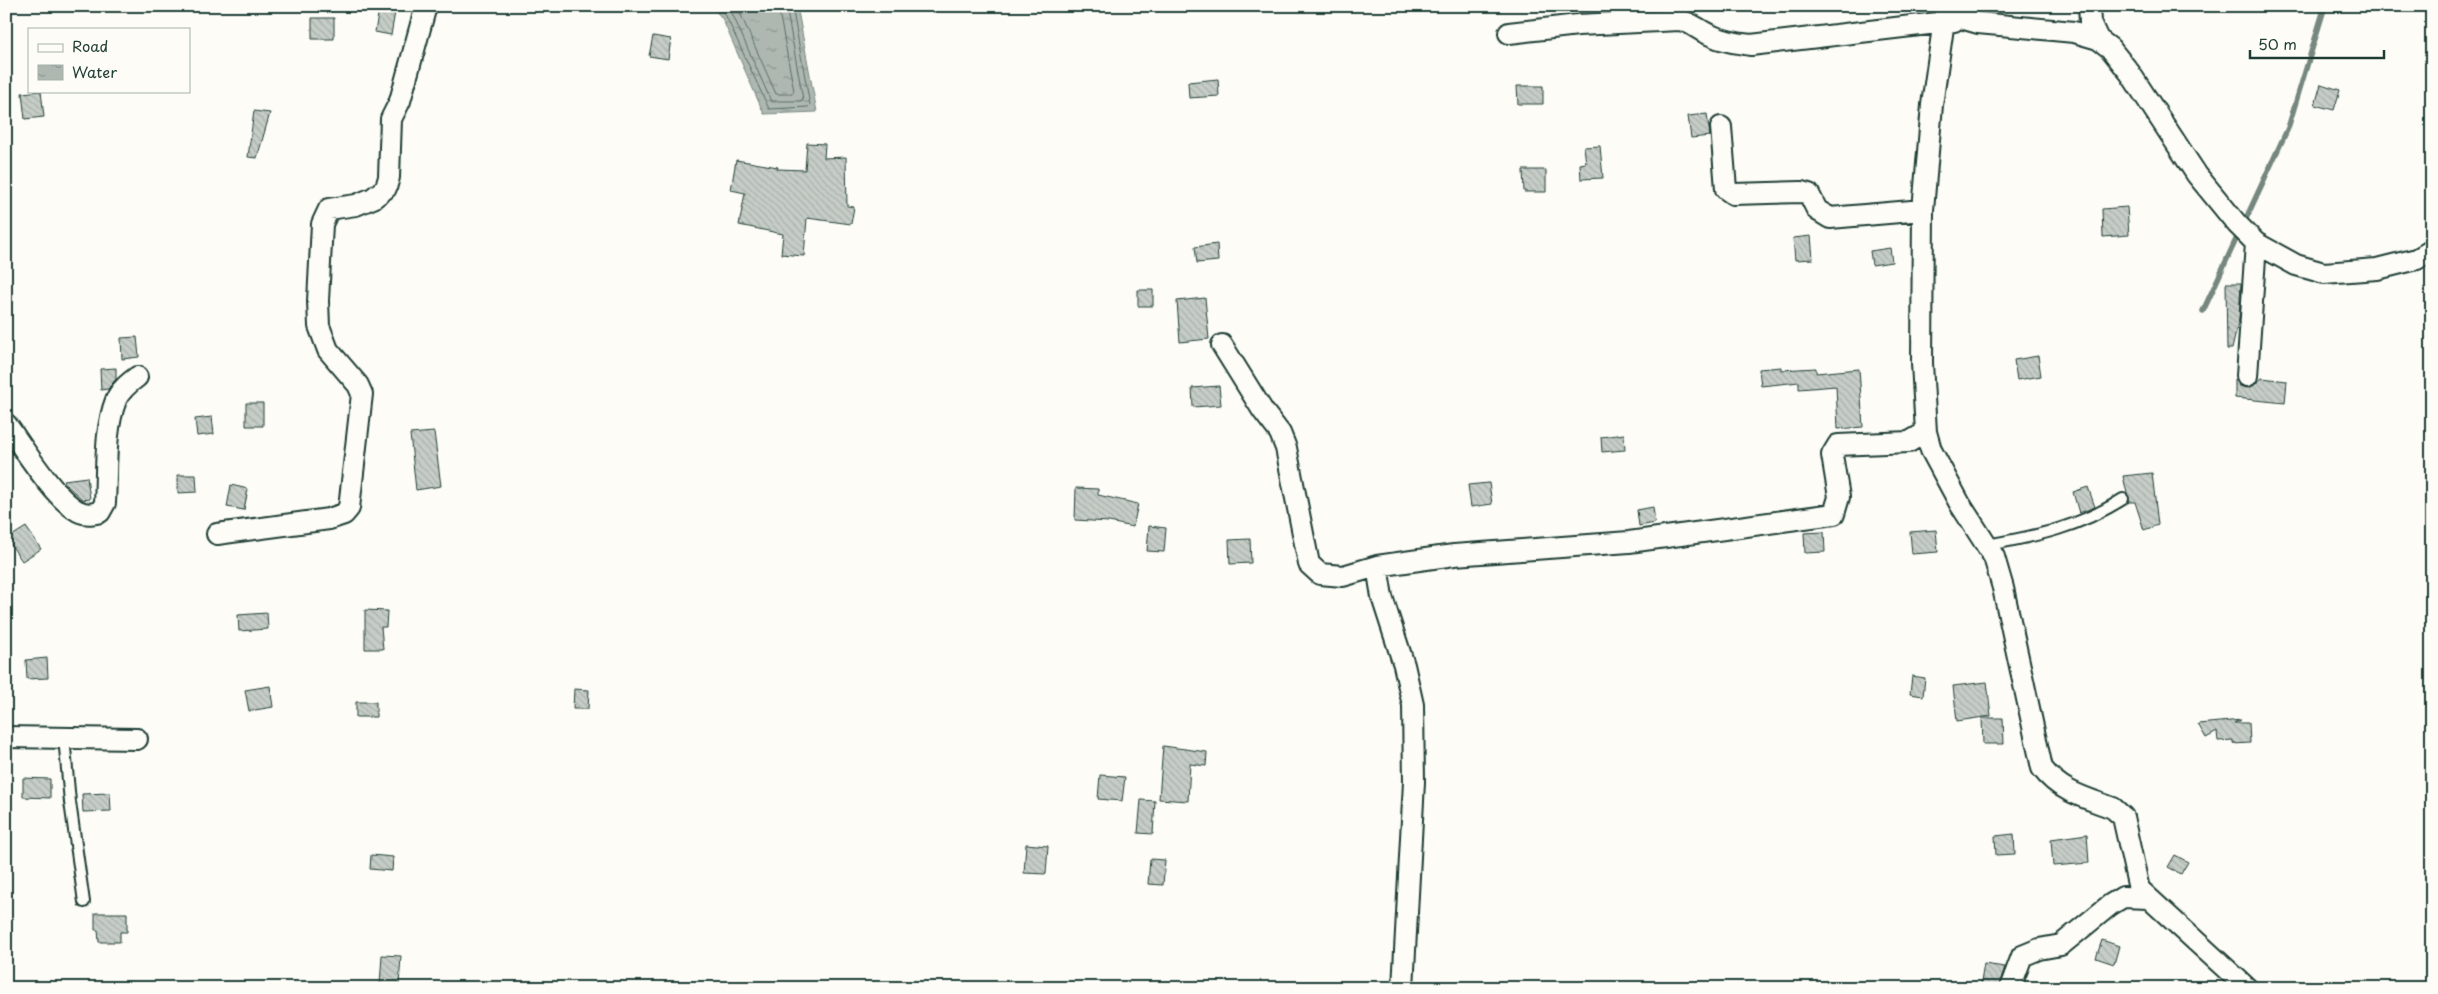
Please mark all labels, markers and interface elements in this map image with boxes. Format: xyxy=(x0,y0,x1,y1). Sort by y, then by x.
legend xyxy=(28,28,190,92)
scale bar xyxy=(2250,28,2384,60)
text: 50 m xyxy=(2258,32,2297,55)
text: Road xyxy=(72,34,108,57)
text: Water xyxy=(72,60,117,83)

